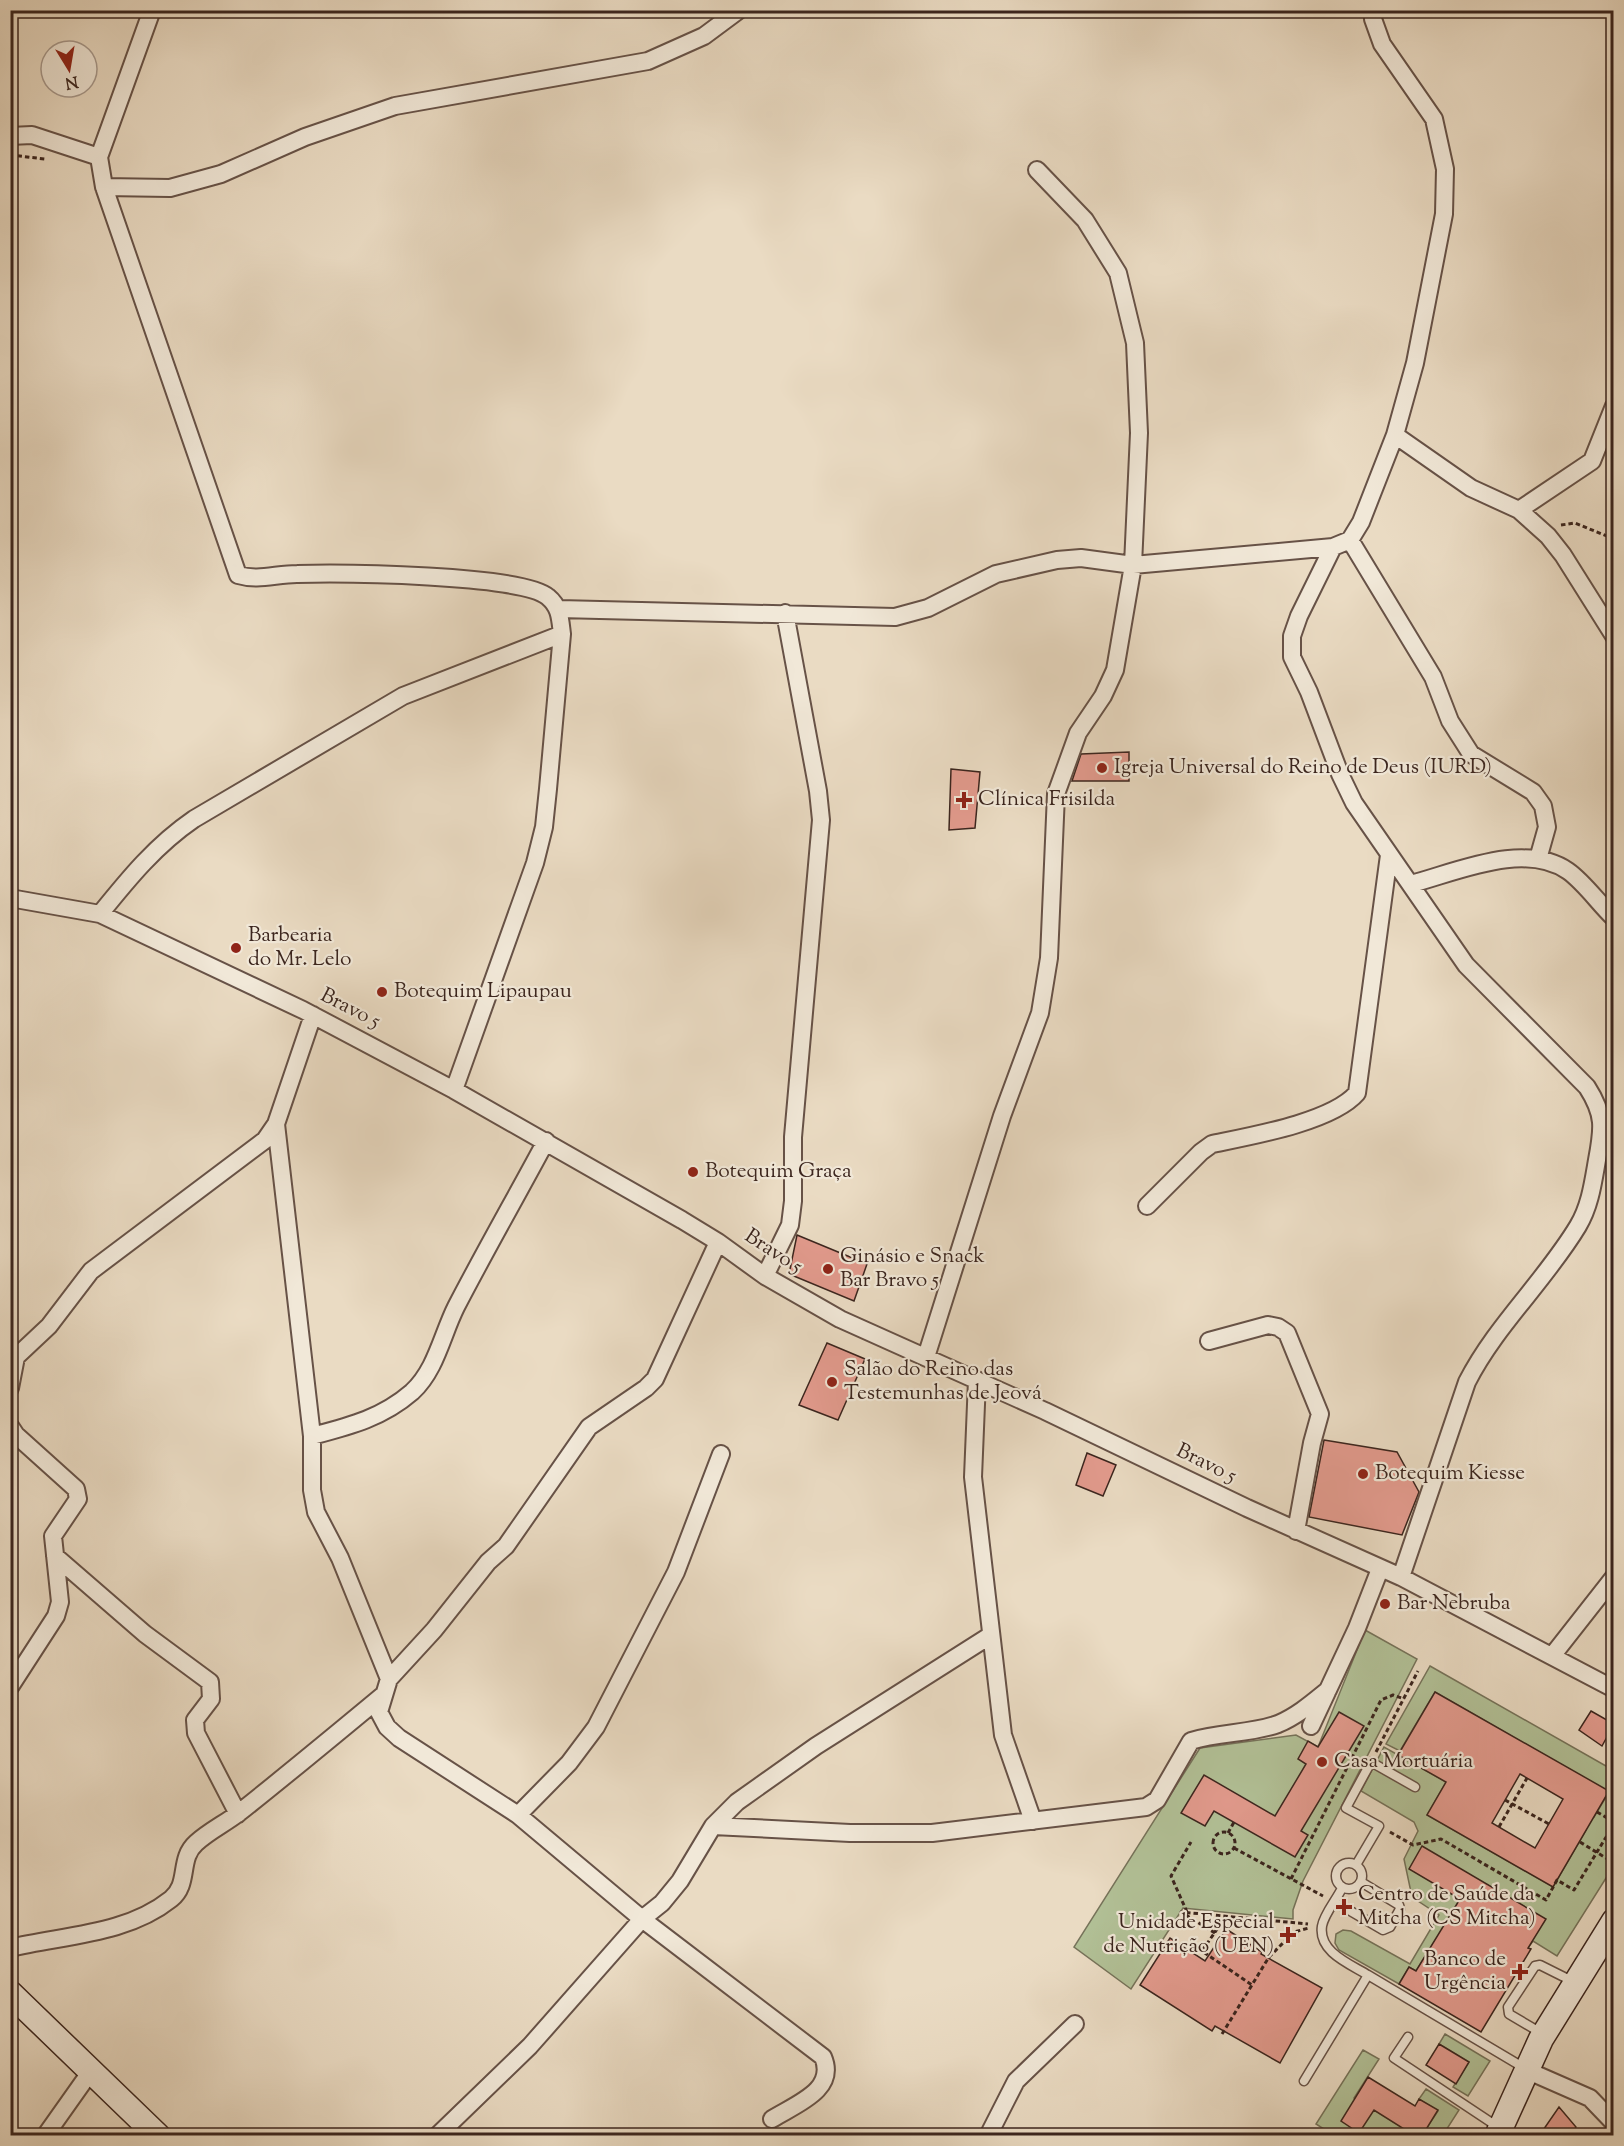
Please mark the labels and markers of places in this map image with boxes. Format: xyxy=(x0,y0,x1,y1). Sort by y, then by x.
place label: Igreja Universal do Reino de Deus (IURD) xyxy=(1114,753,1492,783)
marker: Igreja Universal do Reino de Deus (IURD) xyxy=(1095,761,1109,775)
place label: Clínica Frisilda xyxy=(978,785,1116,815)
marker: Clínica Frisilda xyxy=(955,791,973,809)
place label: Barbearia do Mr. Lelo xyxy=(248,921,352,975)
marker: Barbearia do Mr. Lelo xyxy=(229,941,243,955)
place label: Botequim Lipaupau xyxy=(394,977,572,1007)
marker: Botequim Lipaupau xyxy=(375,985,389,999)
place label: Botequim Graça xyxy=(705,1157,852,1187)
marker: Botequim Graça xyxy=(686,1165,700,1179)
place label: Ginásio e Snack Bar Bravo 5 xyxy=(840,1242,985,1296)
marker: Ginásio e Snack Bar Bravo 5 xyxy=(821,1262,835,1276)
place label: Salão do Reino das Testemunhas de Jeová xyxy=(844,1355,1042,1409)
marker: Salão do Reino das Testemunhas de Jeová xyxy=(825,1375,839,1389)
place label: Botequim Kiesse xyxy=(1375,1459,1525,1489)
marker: Botequim Kiesse xyxy=(1356,1467,1370,1481)
place label: Bar Nebruba xyxy=(1397,1589,1511,1619)
marker: Bar Nebruba xyxy=(1378,1597,1392,1611)
place label: Casa Mortuária xyxy=(1334,1747,1474,1777)
marker: Casa Mortuária xyxy=(1315,1755,1329,1769)
place label: Centro de Saúde da Mitcha (CS Mitcha) xyxy=(1358,1880,1536,1934)
marker: Centro de Saúde da Mitcha (CS Mitcha) xyxy=(1335,1898,1353,1916)
place label: Unidade Especial de Nutrição (UEN) xyxy=(1103,1908,1274,1962)
marker: Unidade Especial de Nutrição (UEN) xyxy=(1279,1926,1297,1944)
place label: Banco de Urgência xyxy=(1424,1945,1506,1999)
marker: Banco de Urgência xyxy=(1511,1963,1529,1981)

